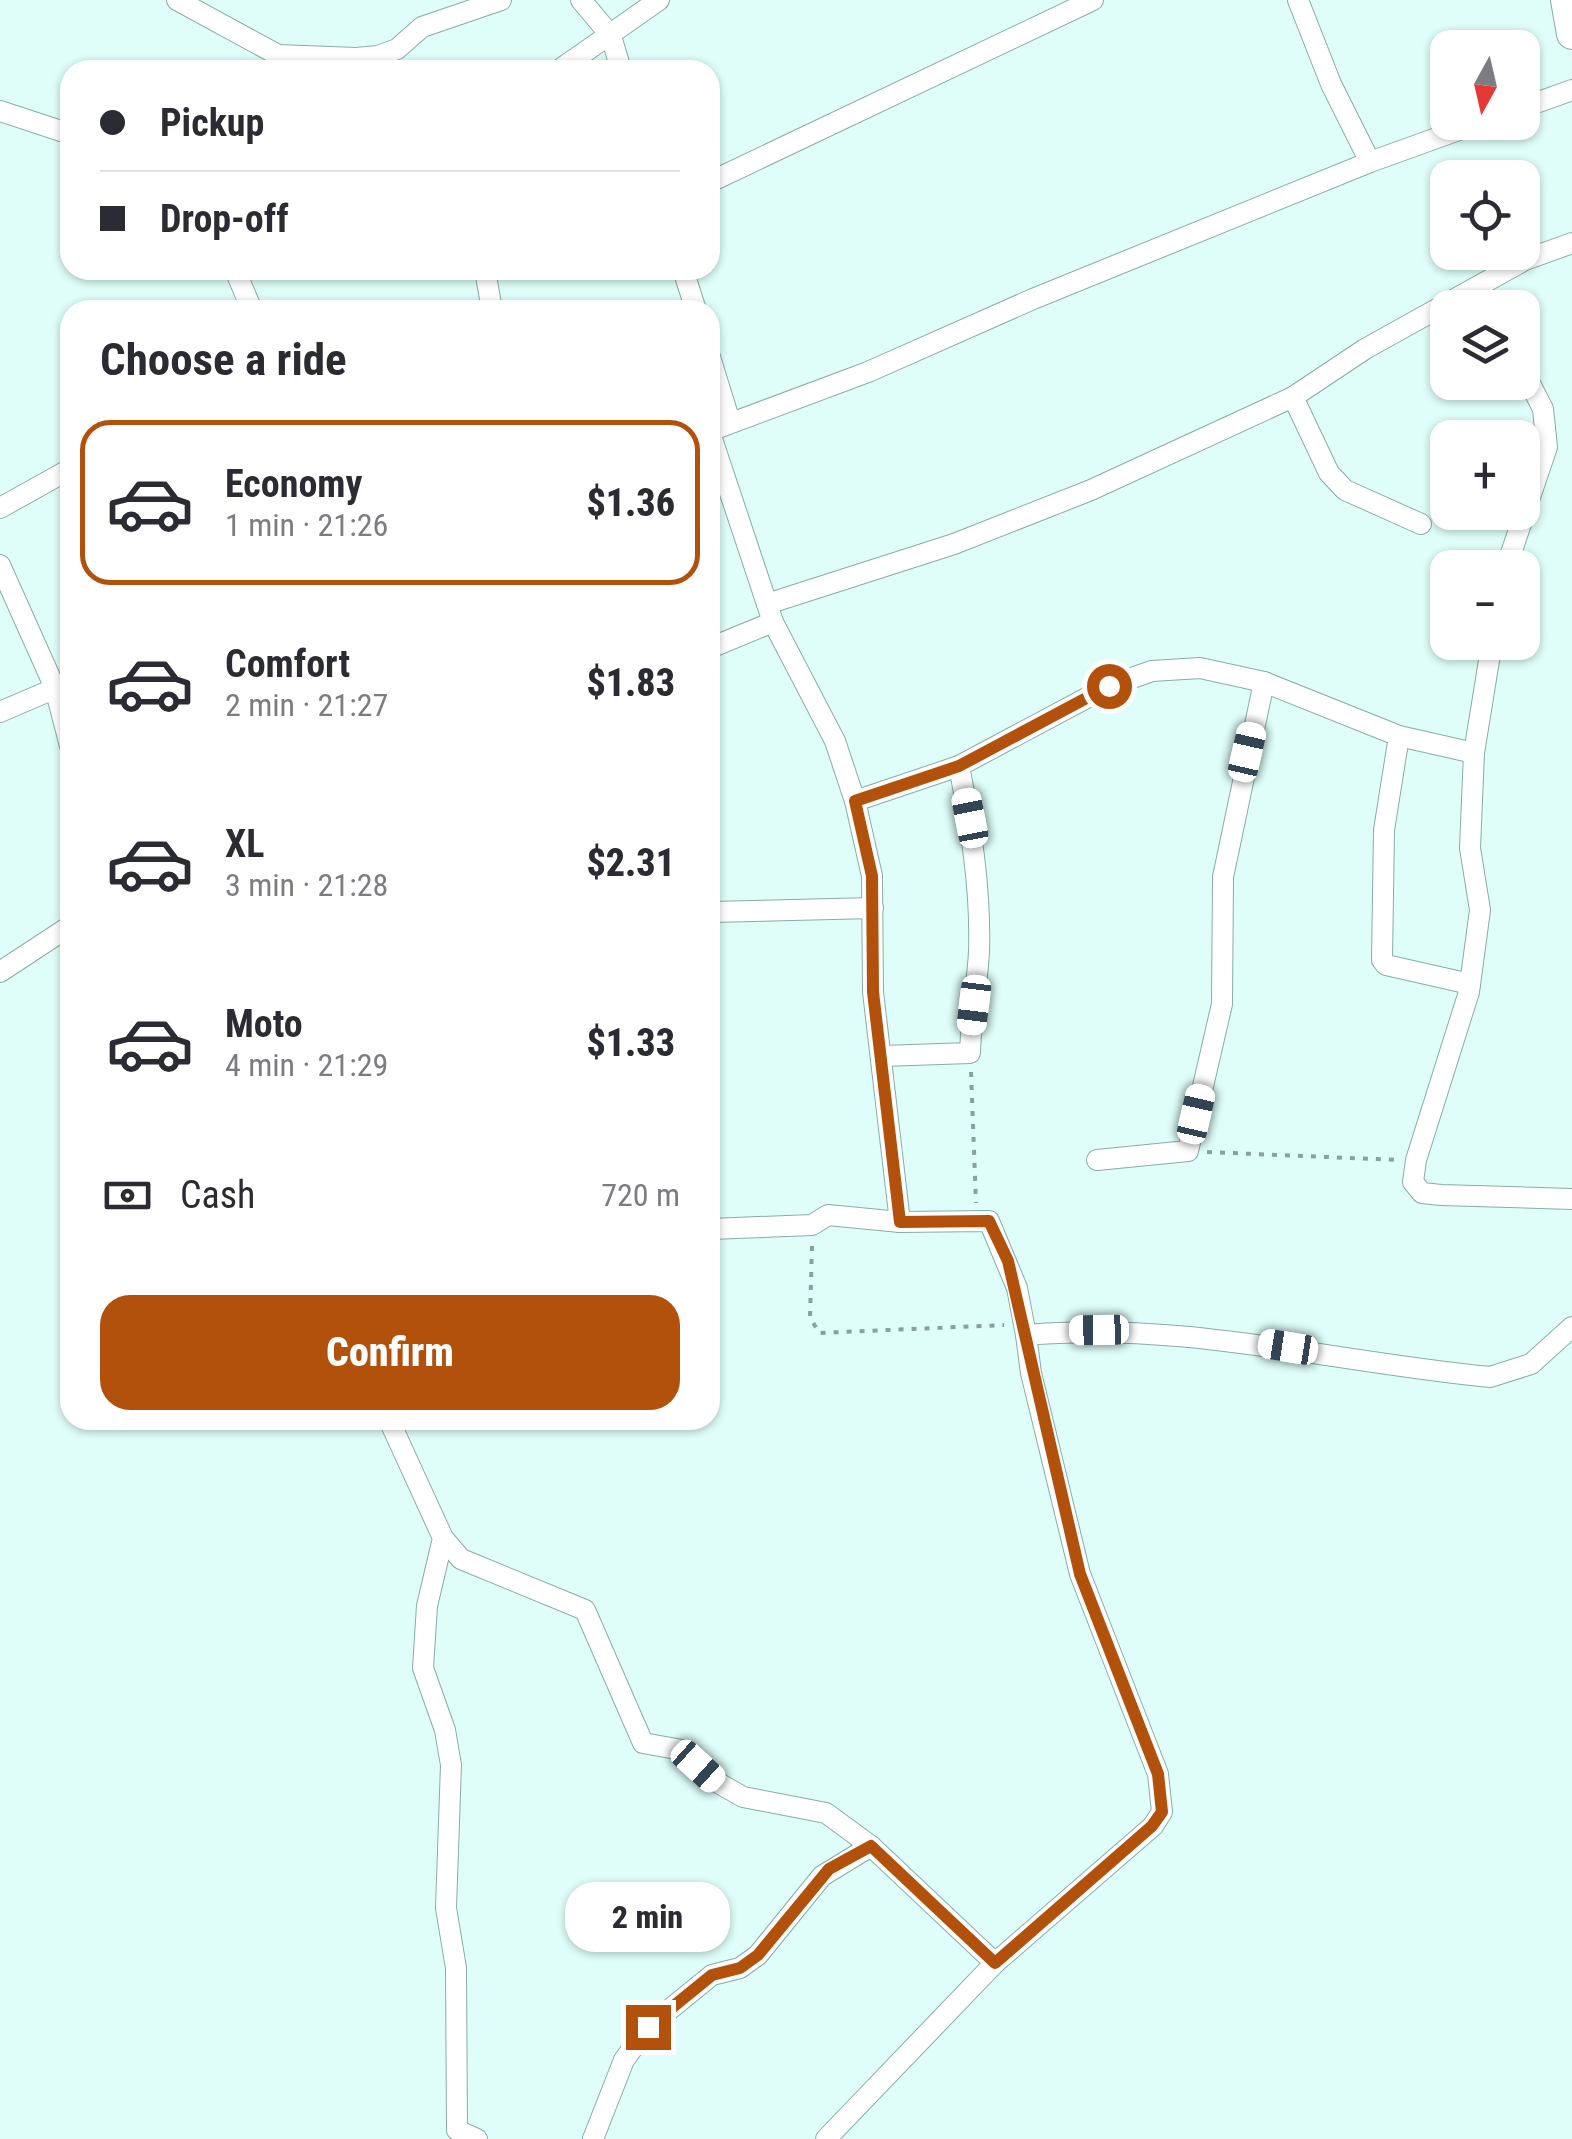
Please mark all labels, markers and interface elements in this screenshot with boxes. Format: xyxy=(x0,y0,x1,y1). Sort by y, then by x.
north arrow xyxy=(1430,30,1540,140)
map controls xyxy=(1430,30,1540,660)
text: Pickup xyxy=(160,101,264,145)
button: locate xyxy=(1430,160,1540,270)
text: Drop-off xyxy=(160,197,289,241)
button: layers xyxy=(1430,290,1540,400)
text: Choose a ride xyxy=(100,333,347,386)
button: + xyxy=(1430,420,1540,530)
icon: car xyxy=(105,458,195,548)
text: Economy xyxy=(225,462,362,506)
text: $1.36 xyxy=(586,481,675,525)
text: 1 min · 21:26 xyxy=(225,506,388,544)
button: − xyxy=(1430,550,1540,660)
icon: car xyxy=(105,638,195,728)
text: Comfort xyxy=(225,642,350,686)
text: $1.83 xyxy=(586,661,675,705)
route start xyxy=(1087,664,1132,709)
text: 2 min · 21:27 xyxy=(225,686,388,724)
car xyxy=(1226,719,1268,785)
car xyxy=(950,786,990,850)
icon: car xyxy=(105,818,195,908)
text: XL xyxy=(225,822,264,866)
text: $2.31 xyxy=(586,841,675,885)
text: 3 min · 21:28 xyxy=(225,866,388,904)
car xyxy=(955,973,993,1037)
icon: car xyxy=(105,998,195,1088)
text: Moto xyxy=(225,1002,303,1046)
text: $1.33 xyxy=(586,1021,675,1065)
text: 4 min · 21:29 xyxy=(225,1046,388,1084)
car xyxy=(1175,1081,1217,1147)
icon: cash xyxy=(100,1168,155,1223)
text: Cash xyxy=(180,1173,255,1217)
text: 720 m xyxy=(601,1176,680,1214)
button: Confirm xyxy=(100,1295,680,1410)
car xyxy=(1069,1314,1129,1346)
car xyxy=(1256,1327,1320,1367)
car xyxy=(666,1735,730,1797)
callout: 2 min xyxy=(566,1882,730,1952)
text: 2 min xyxy=(612,1898,683,1936)
route end xyxy=(626,2005,671,2050)

